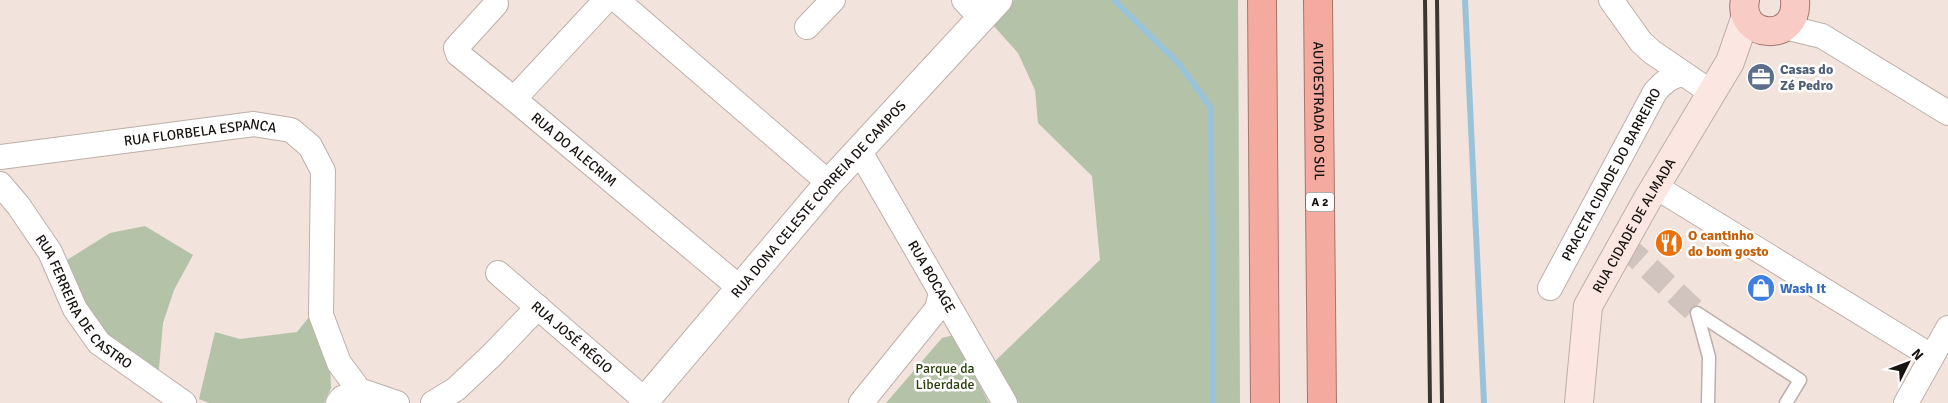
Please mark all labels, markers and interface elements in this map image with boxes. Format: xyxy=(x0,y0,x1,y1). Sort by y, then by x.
street label: AUTOESTRADA DO SUL xyxy=(1309,41,1328,181)
place label: Casas do Zé Pedro xyxy=(1780,61,1833,94)
office icon: Casas do Zé Pedro xyxy=(1746,62,1776,92)
street label: PRACETA CIDADE DO BARREIRO xyxy=(1558,85,1665,264)
street label: RUA DONA CELESTE CORREIA DE CAMPOS xyxy=(728,97,910,301)
street label: RUA DO ALECRIM xyxy=(528,109,620,190)
street label: RUA FLORBELA ESPANCA xyxy=(123,116,278,150)
street label: RUA CIDADE DE ALMADA xyxy=(1589,155,1679,296)
road number: A 2 xyxy=(1306,192,1334,212)
place label: O cantinho do bom gosto xyxy=(1688,227,1769,260)
restaurant icon: O cantinho do bom gosto xyxy=(1654,228,1684,258)
street label: RUA FERREIRA DE CASTRO xyxy=(32,231,135,373)
street label: RUA BOCAGE xyxy=(904,238,959,316)
shop icon: Wash It xyxy=(1746,273,1776,303)
place label: Wash It xyxy=(1780,280,1827,297)
street label: RUA JOSÉ RÉGIO xyxy=(528,298,616,377)
north arrow xyxy=(1883,338,1933,388)
text: N xyxy=(1908,345,1927,364)
park label: Parque da Liberdade xyxy=(915,360,975,393)

